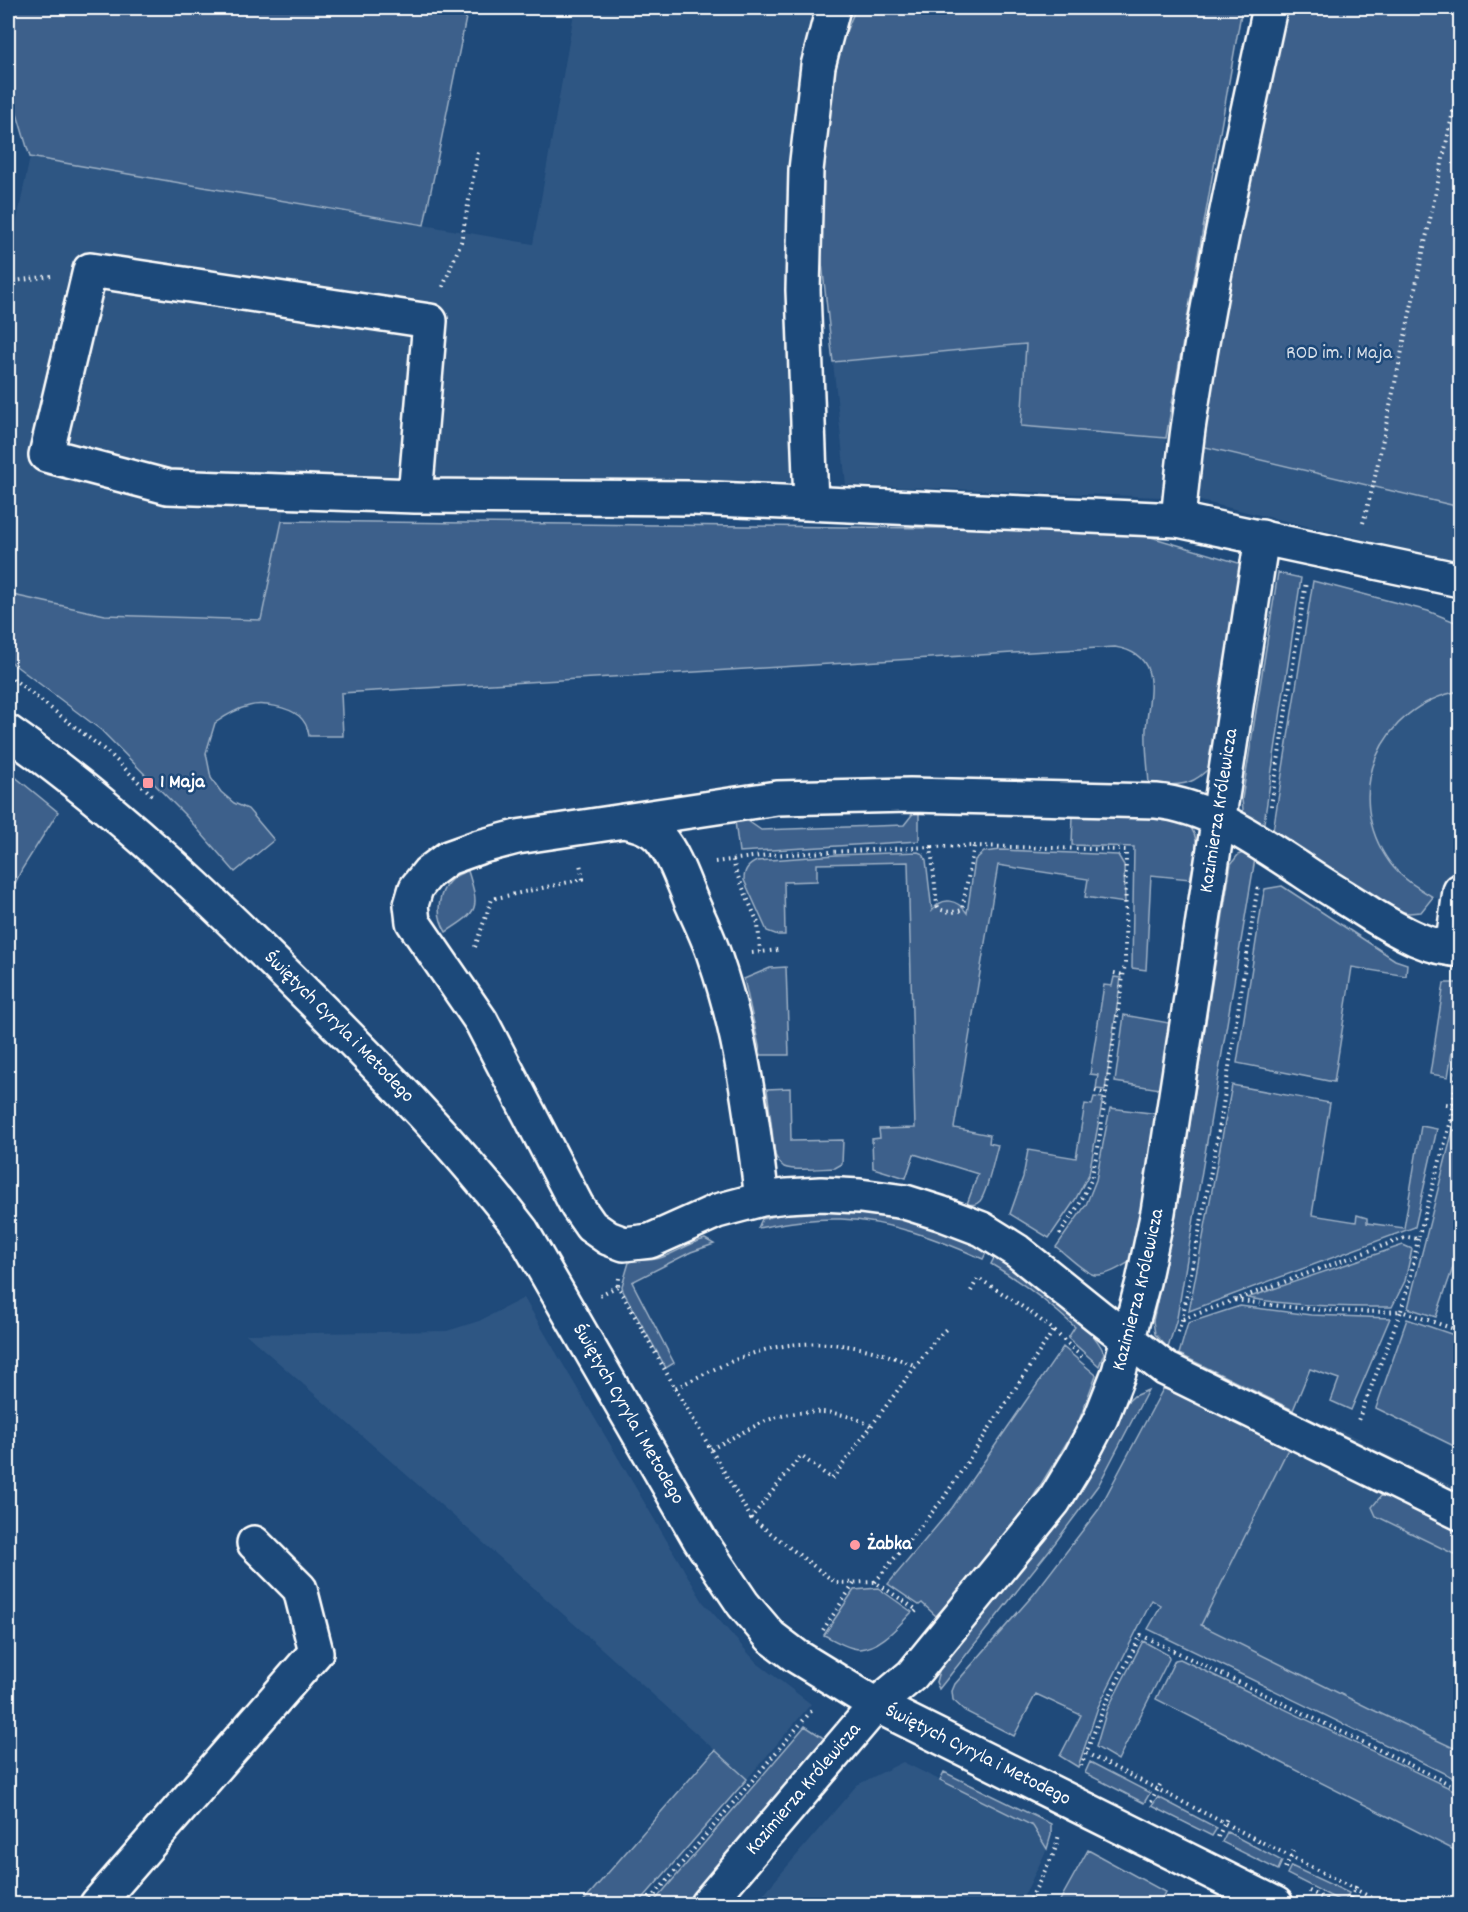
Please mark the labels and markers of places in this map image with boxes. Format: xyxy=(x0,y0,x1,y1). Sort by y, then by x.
place label: 1 Maja xyxy=(160,769,205,797)
marker: 1 Maja xyxy=(141,776,155,790)
place label: Żabka xyxy=(867,1531,912,1559)
marker: Żabka xyxy=(848,1538,862,1552)

